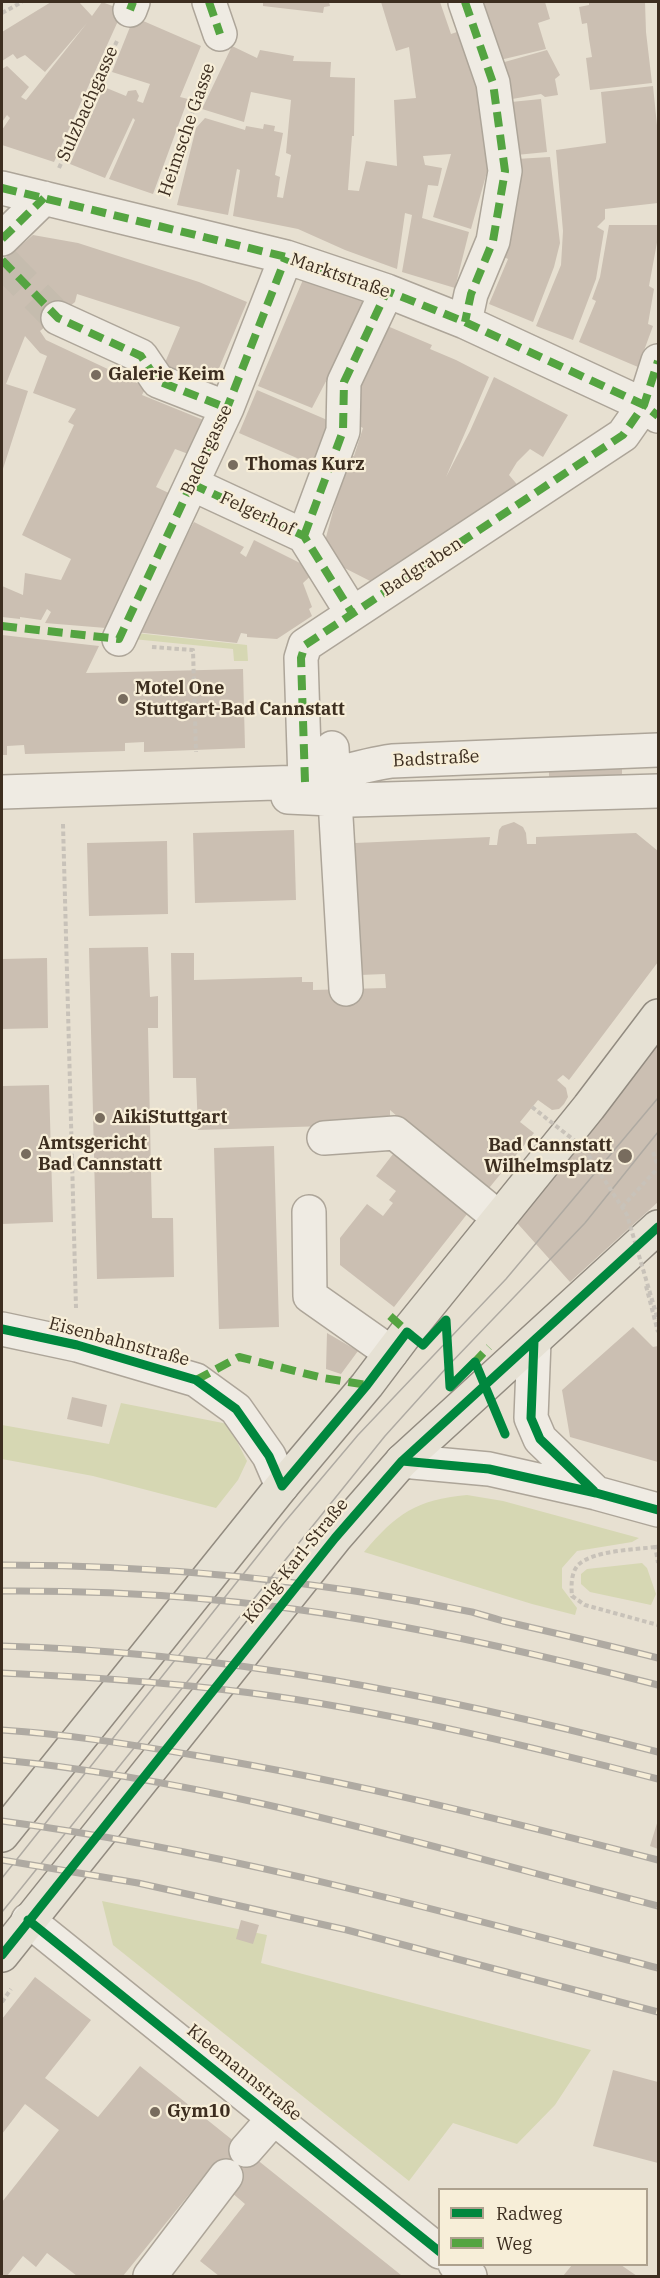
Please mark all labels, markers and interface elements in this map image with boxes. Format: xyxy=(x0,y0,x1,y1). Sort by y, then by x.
street label: Sulzbachgasse xyxy=(53,43,123,165)
street label: Heimsche Gasse xyxy=(154,60,220,200)
street label: Marktstraße xyxy=(287,249,393,303)
place label: Galerie Keim xyxy=(108,364,225,386)
marker: Galerie Keim xyxy=(89,368,103,382)
street label: Badergasse xyxy=(177,401,237,499)
place label: Thomas Kurz xyxy=(245,454,365,476)
marker: Thomas Kurz xyxy=(226,458,240,472)
street label: Felgerhof xyxy=(216,487,298,541)
street label: Badgraben xyxy=(377,533,467,601)
place label: Motel One Stuttgart-Bad Cannstatt xyxy=(135,678,345,720)
marker: Motel One Stuttgart-Bad Cannstatt xyxy=(116,692,130,706)
street label: Badstraße xyxy=(392,746,480,772)
place label: AikiStuttgart xyxy=(112,1107,227,1129)
marker: AikiStuttgart xyxy=(93,1111,107,1125)
place label: Amtsgericht Bad Cannstatt xyxy=(38,1133,162,1176)
place label: Bad Cannstatt Wilhelmsplatz xyxy=(484,1135,612,1178)
marker: Amtsgericht Bad Cannstatt xyxy=(19,1147,33,1161)
marker: Bad Cannstatt Wilhelmsplatz xyxy=(616,1147,634,1165)
street label: Eisenbahnstraße xyxy=(46,1313,192,1371)
street label: König-Karl-Straße xyxy=(239,1494,353,1628)
street label: Kleemannstraße xyxy=(182,2020,306,2126)
place label: Gym10 xyxy=(167,2101,230,2123)
marker: Gym10 xyxy=(148,2105,162,2119)
legend xyxy=(438,2188,648,2266)
text: Radweg xyxy=(496,2202,562,2225)
text: Weg xyxy=(496,2232,532,2255)

